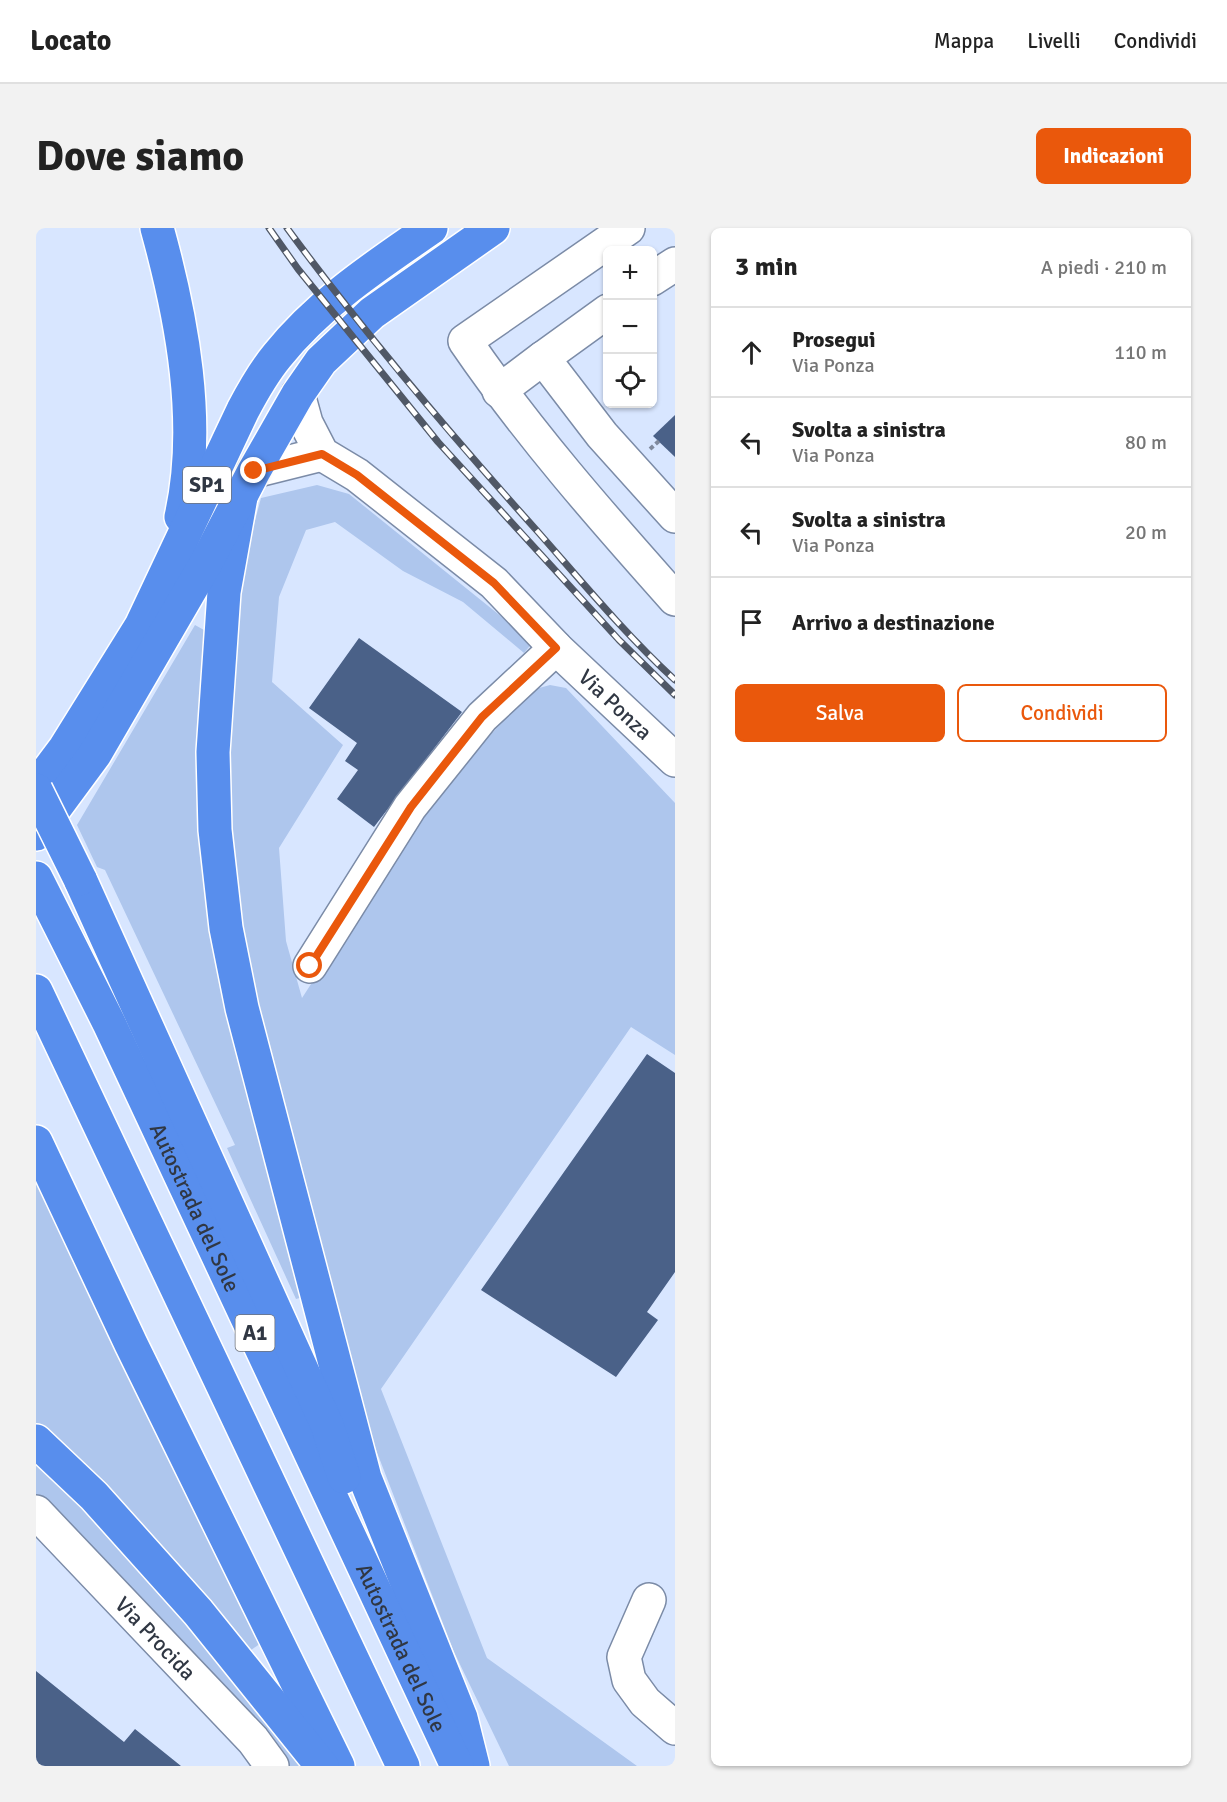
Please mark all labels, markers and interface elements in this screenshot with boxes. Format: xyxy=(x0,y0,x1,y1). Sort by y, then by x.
text: Locato xyxy=(30,24,111,58)
text: Mappa xyxy=(934,28,994,54)
text: Livelli xyxy=(1027,28,1081,54)
text: Condividi xyxy=(1114,28,1197,54)
button: Indicazioni xyxy=(1036,128,1191,184)
text: Dove siamo xyxy=(36,131,244,182)
map controls xyxy=(603,246,657,408)
button: + xyxy=(603,246,657,300)
text: 3 min xyxy=(735,251,798,283)
text: A piedi · 210 m xyxy=(1041,255,1167,280)
button: − xyxy=(603,300,657,354)
text: Prosegui xyxy=(792,326,876,353)
icon: ahead xyxy=(735,336,768,369)
text: 110 m xyxy=(1114,340,1167,365)
text: Via Ponza xyxy=(792,353,875,378)
button: locate xyxy=(603,354,657,408)
text: Svolta a sinistra xyxy=(792,416,946,443)
icon: left xyxy=(735,426,768,459)
text: 80 m xyxy=(1125,430,1167,455)
text: Via Ponza xyxy=(792,443,875,468)
route end xyxy=(240,457,266,483)
road number: SP1 xyxy=(183,467,231,503)
text: Svolta a sinistra xyxy=(792,506,946,533)
icon: left xyxy=(735,516,768,549)
text: 20 m xyxy=(1125,520,1167,545)
text: Via Ponza xyxy=(792,533,875,558)
icon: arrive xyxy=(735,606,768,639)
text: Arrivo a destinazione xyxy=(792,609,995,636)
street label: Via Ponza xyxy=(573,663,658,745)
button: Salva xyxy=(735,684,945,742)
button: Condividi xyxy=(957,684,1167,742)
route start xyxy=(296,952,322,978)
street label: Autostrada del Sole xyxy=(144,1119,246,1296)
road number: A1 xyxy=(236,1315,274,1351)
street label: Autostrada del Sole xyxy=(350,1559,453,1736)
street label: Via Procida xyxy=(110,1591,202,1685)

